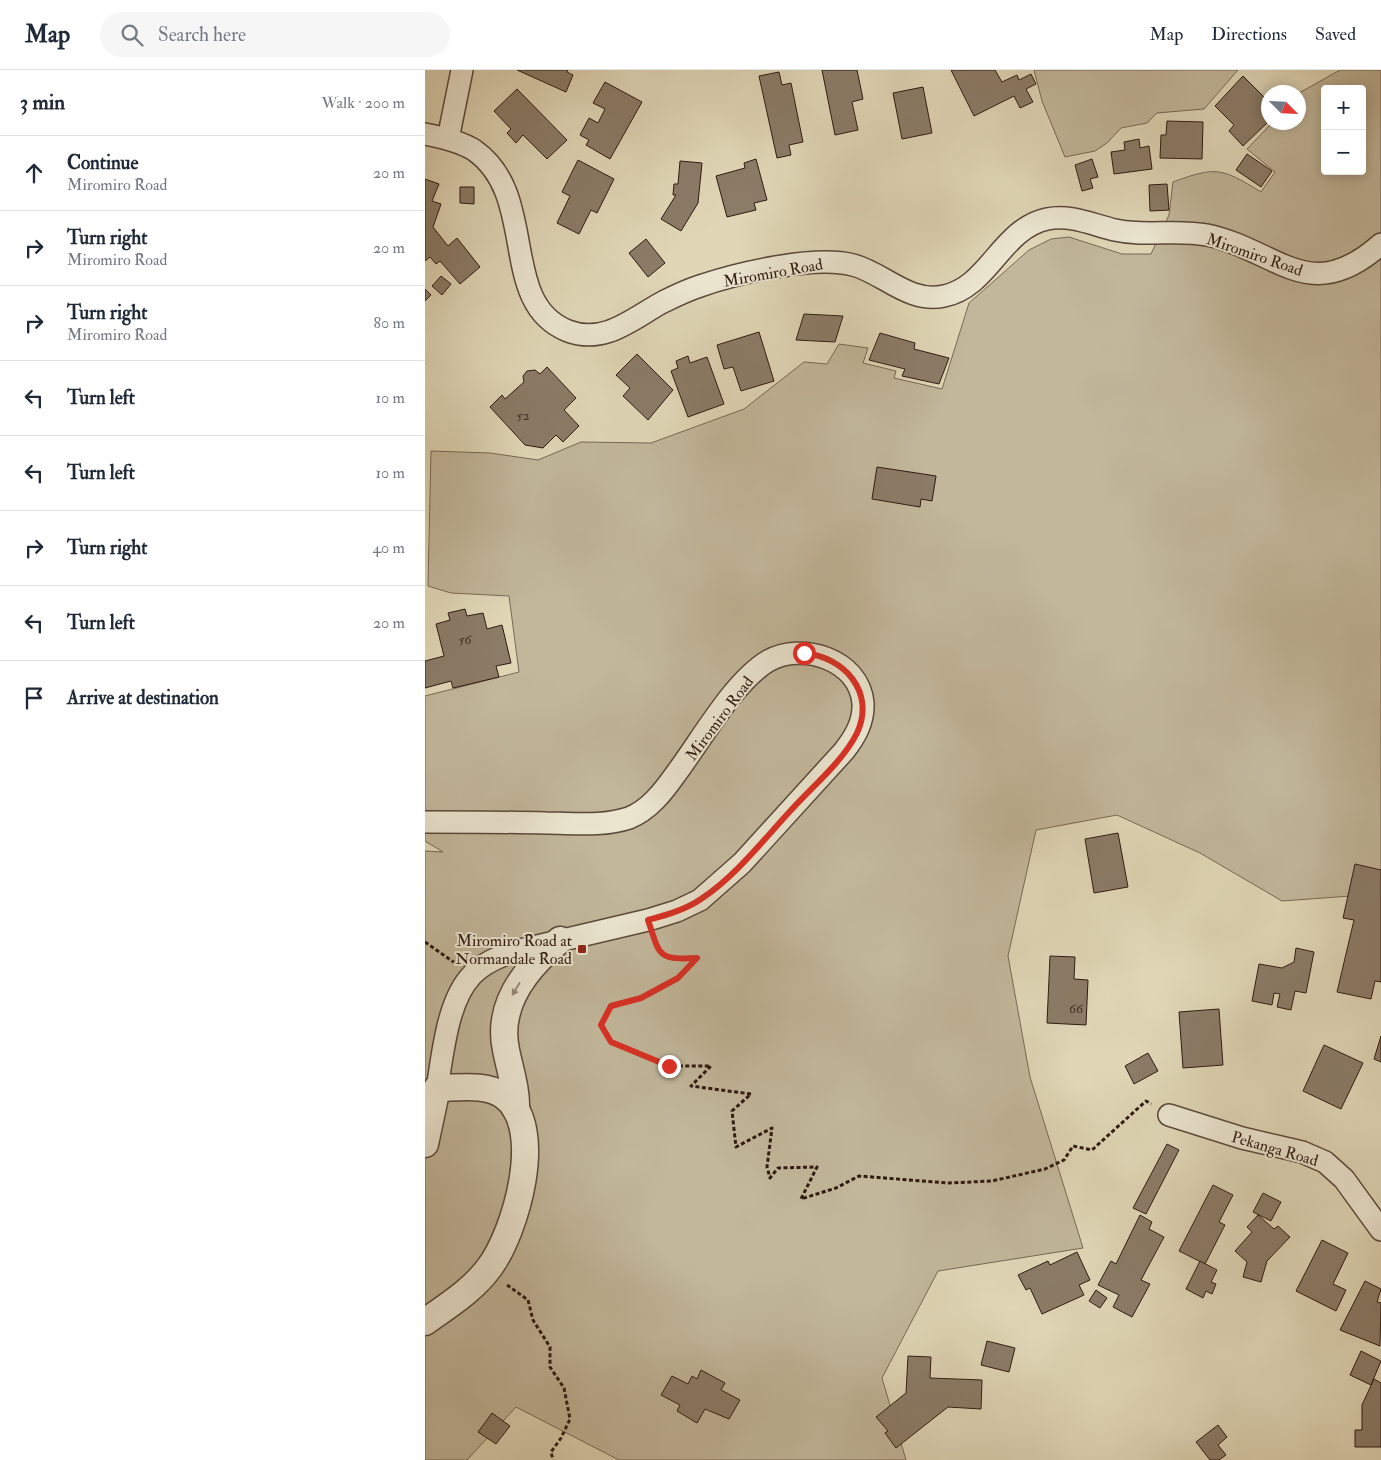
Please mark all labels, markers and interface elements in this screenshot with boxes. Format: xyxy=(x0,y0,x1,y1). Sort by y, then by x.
search box xyxy=(100,12,450,57)
text: Map xyxy=(25,19,70,50)
icon: search xyxy=(118,21,146,49)
text: Search here xyxy=(158,23,246,47)
text: Map xyxy=(1150,23,1183,46)
text: Directions xyxy=(1211,23,1287,46)
text: Saved xyxy=(1315,23,1356,46)
north arrow xyxy=(1261,85,1306,130)
map controls xyxy=(1321,85,1366,175)
button: + xyxy=(1321,85,1366,130)
text: 3 min xyxy=(20,89,65,116)
text: Walk · 200 m xyxy=(322,93,405,113)
button: − xyxy=(1321,130,1366,175)
text: Continue xyxy=(67,151,138,175)
icon: ahead xyxy=(20,159,48,187)
text: 20 m xyxy=(373,163,405,183)
text: Miromiro Road xyxy=(67,175,167,195)
text: Turn right xyxy=(67,226,147,250)
street label: Miromiro Road xyxy=(1204,229,1306,281)
icon: right xyxy=(20,234,48,262)
text: 20 m xyxy=(373,238,405,258)
text: Miromiro Road xyxy=(67,250,167,270)
street label: Miromiro Road xyxy=(722,254,824,292)
text: Turn right xyxy=(67,301,147,325)
icon: right xyxy=(20,309,48,337)
text: 80 m xyxy=(374,313,405,333)
text: Miromiro Road xyxy=(67,325,167,345)
icon: left xyxy=(20,384,48,412)
text: Turn left xyxy=(67,386,135,410)
text: 10 m xyxy=(375,388,405,408)
house number: 52 xyxy=(516,407,530,424)
icon: left xyxy=(20,459,48,487)
text: Turn left xyxy=(67,461,135,485)
text: 10 m xyxy=(375,463,405,483)
icon: right xyxy=(20,534,48,562)
text: Turn right xyxy=(67,536,147,560)
text: 40 m xyxy=(372,538,405,558)
icon: left xyxy=(20,609,48,637)
text: Turn left xyxy=(67,611,135,635)
text: 20 m xyxy=(373,613,405,633)
house number: 56 xyxy=(458,631,473,648)
route start xyxy=(793,642,816,665)
street label: Miromiro Road xyxy=(682,672,758,765)
icon: arrive xyxy=(20,684,48,712)
text: Arrive at destination xyxy=(67,686,219,710)
place label: Miromiro Road at Normandale Road xyxy=(455,931,572,969)
marker: Miromiro Road at Normandale Road xyxy=(576,943,588,955)
one-way arrow xyxy=(512,982,521,995)
house number: 66 xyxy=(1069,1000,1084,1017)
route end xyxy=(658,1055,681,1078)
street label: Pekanga Road xyxy=(1229,1127,1320,1171)

